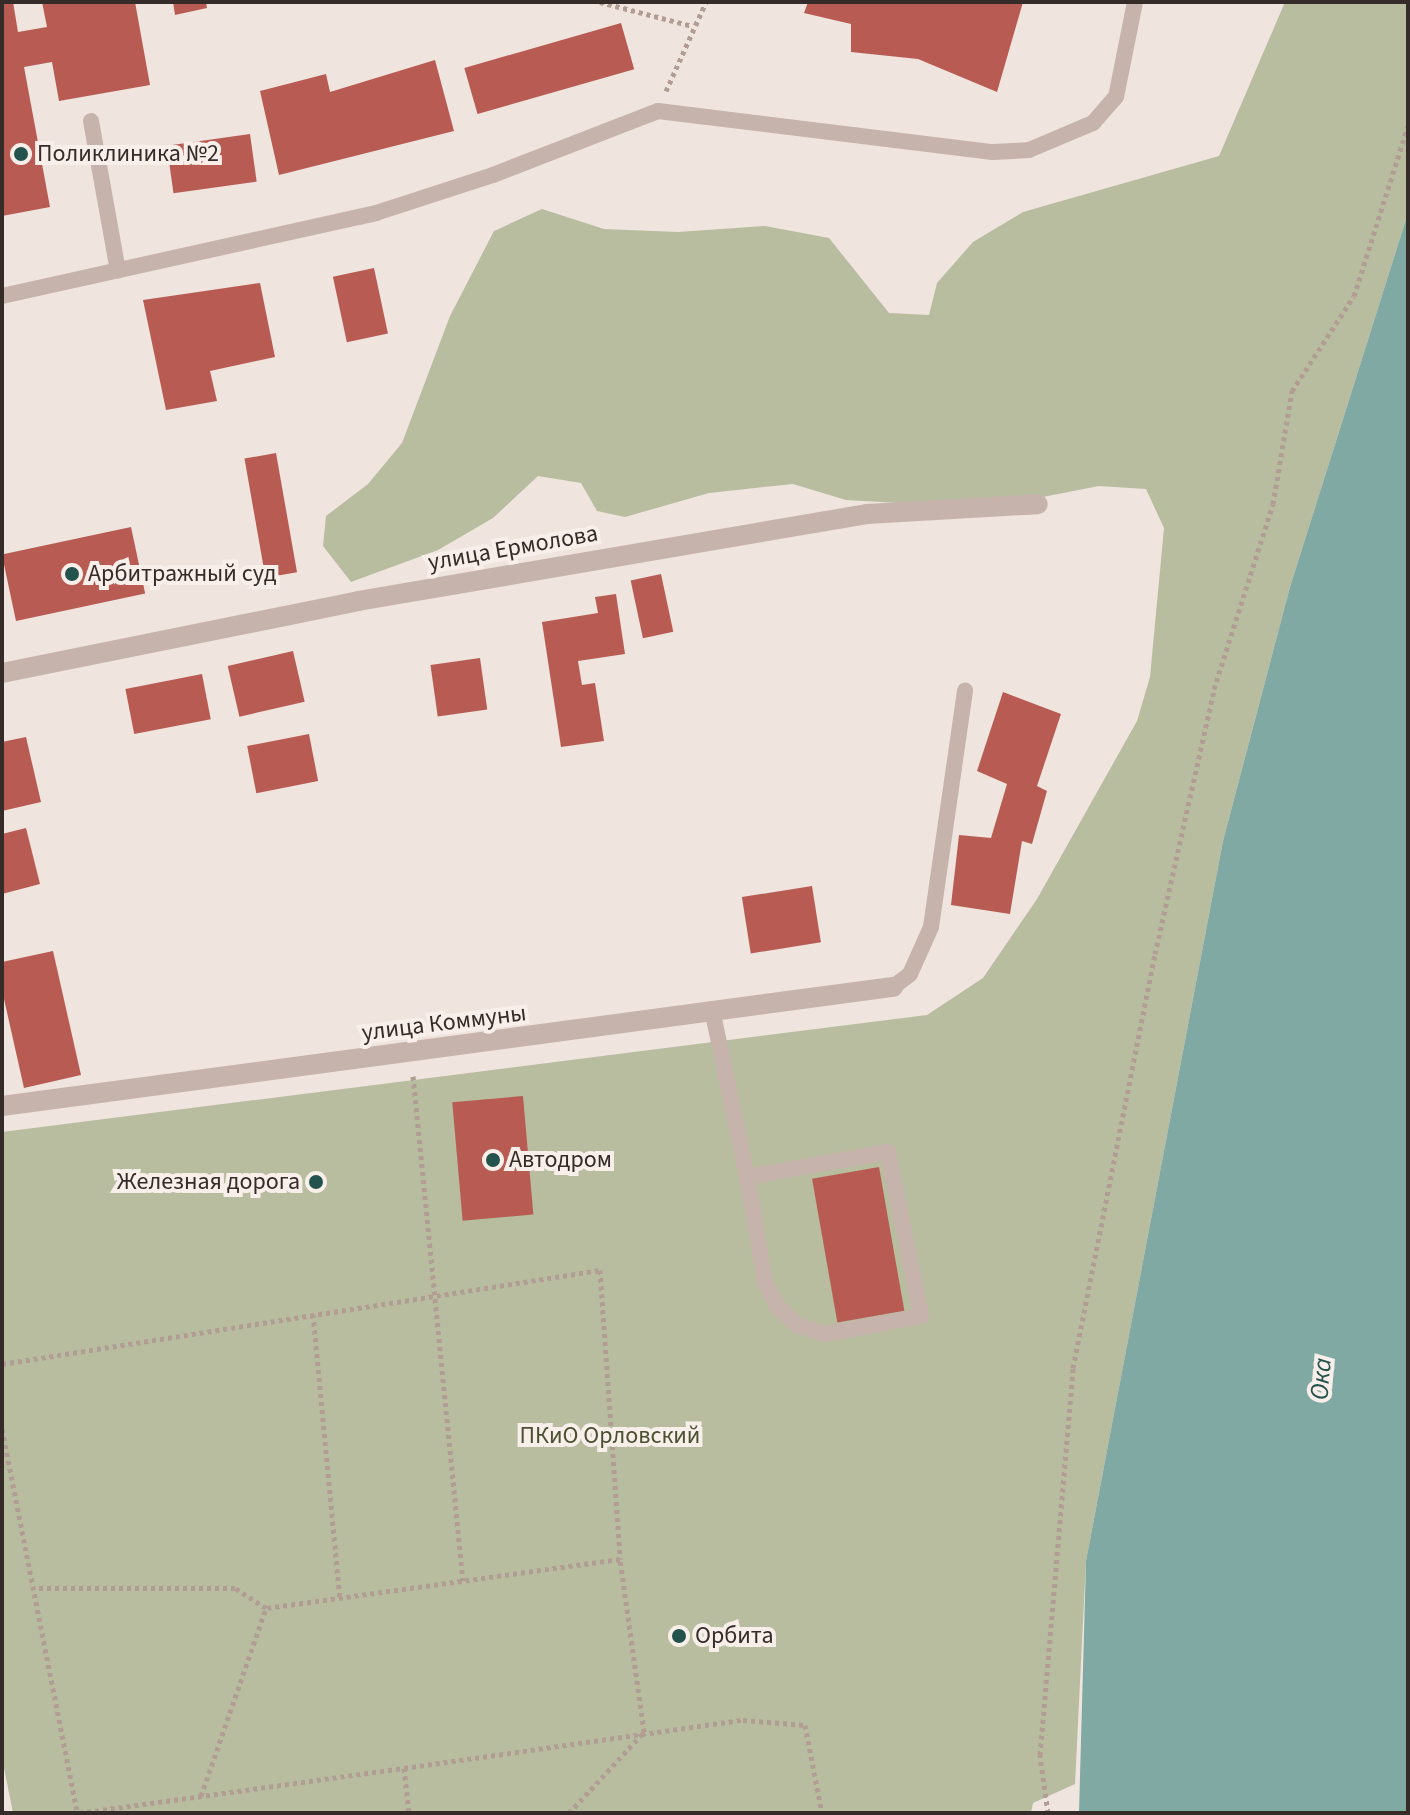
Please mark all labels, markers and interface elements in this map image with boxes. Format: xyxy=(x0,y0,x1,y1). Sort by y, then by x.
place label: Поликлиника №2 xyxy=(37,140,219,168)
marker: Поликлиника №2 xyxy=(12,145,30,163)
street label: улица Ермолова xyxy=(426,519,600,577)
place label: Арбитражный суд xyxy=(88,560,277,588)
marker: Арбитражный суд xyxy=(63,565,81,583)
street label: улица Коммуны xyxy=(360,999,528,1047)
place label: Автодром xyxy=(509,1146,612,1174)
marker: Автодром xyxy=(484,1151,502,1169)
place label: Железная дорога xyxy=(117,1168,300,1196)
marker: Железная дорога xyxy=(307,1173,325,1191)
water label: Ока xyxy=(1304,1357,1338,1401)
park label: ПКиО Орловский xyxy=(520,1422,700,1450)
place label: Орбита xyxy=(695,1622,773,1650)
marker: Орбита xyxy=(670,1627,688,1645)

